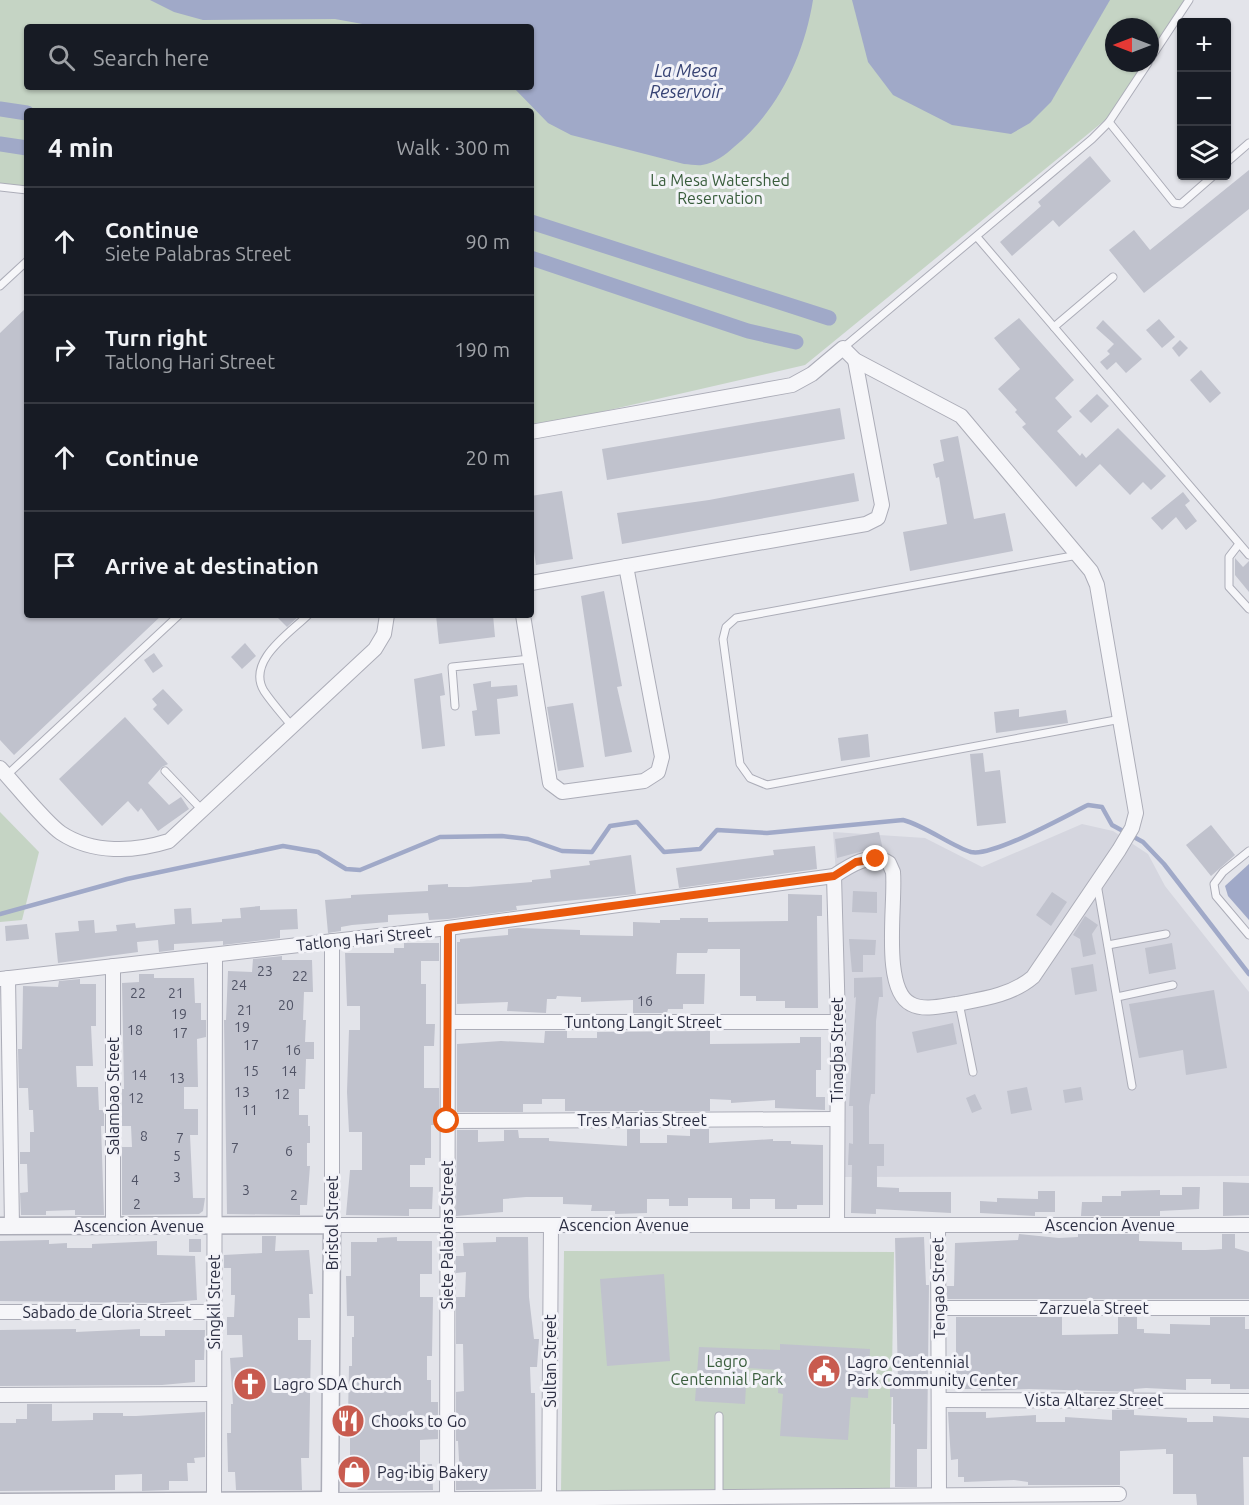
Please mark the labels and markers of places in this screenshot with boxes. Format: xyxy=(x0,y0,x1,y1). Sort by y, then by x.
public building icon: Lagro Centennial Park Community Center xyxy=(806,1353,842,1389)
place label: Lagro Centennial Park Community Center xyxy=(847,1353,1018,1389)
church icon: Lagro SDA Church xyxy=(232,1366,268,1402)
place label: Lagro SDA Church xyxy=(273,1375,402,1393)
restaurant icon: Chooks to Go xyxy=(330,1403,366,1439)
place label: Chooks to Go xyxy=(371,1412,467,1430)
shop icon: Pag-ibig Bakery xyxy=(336,1454,372,1490)
place label: Pag-ibig Bakery xyxy=(377,1463,488,1481)

